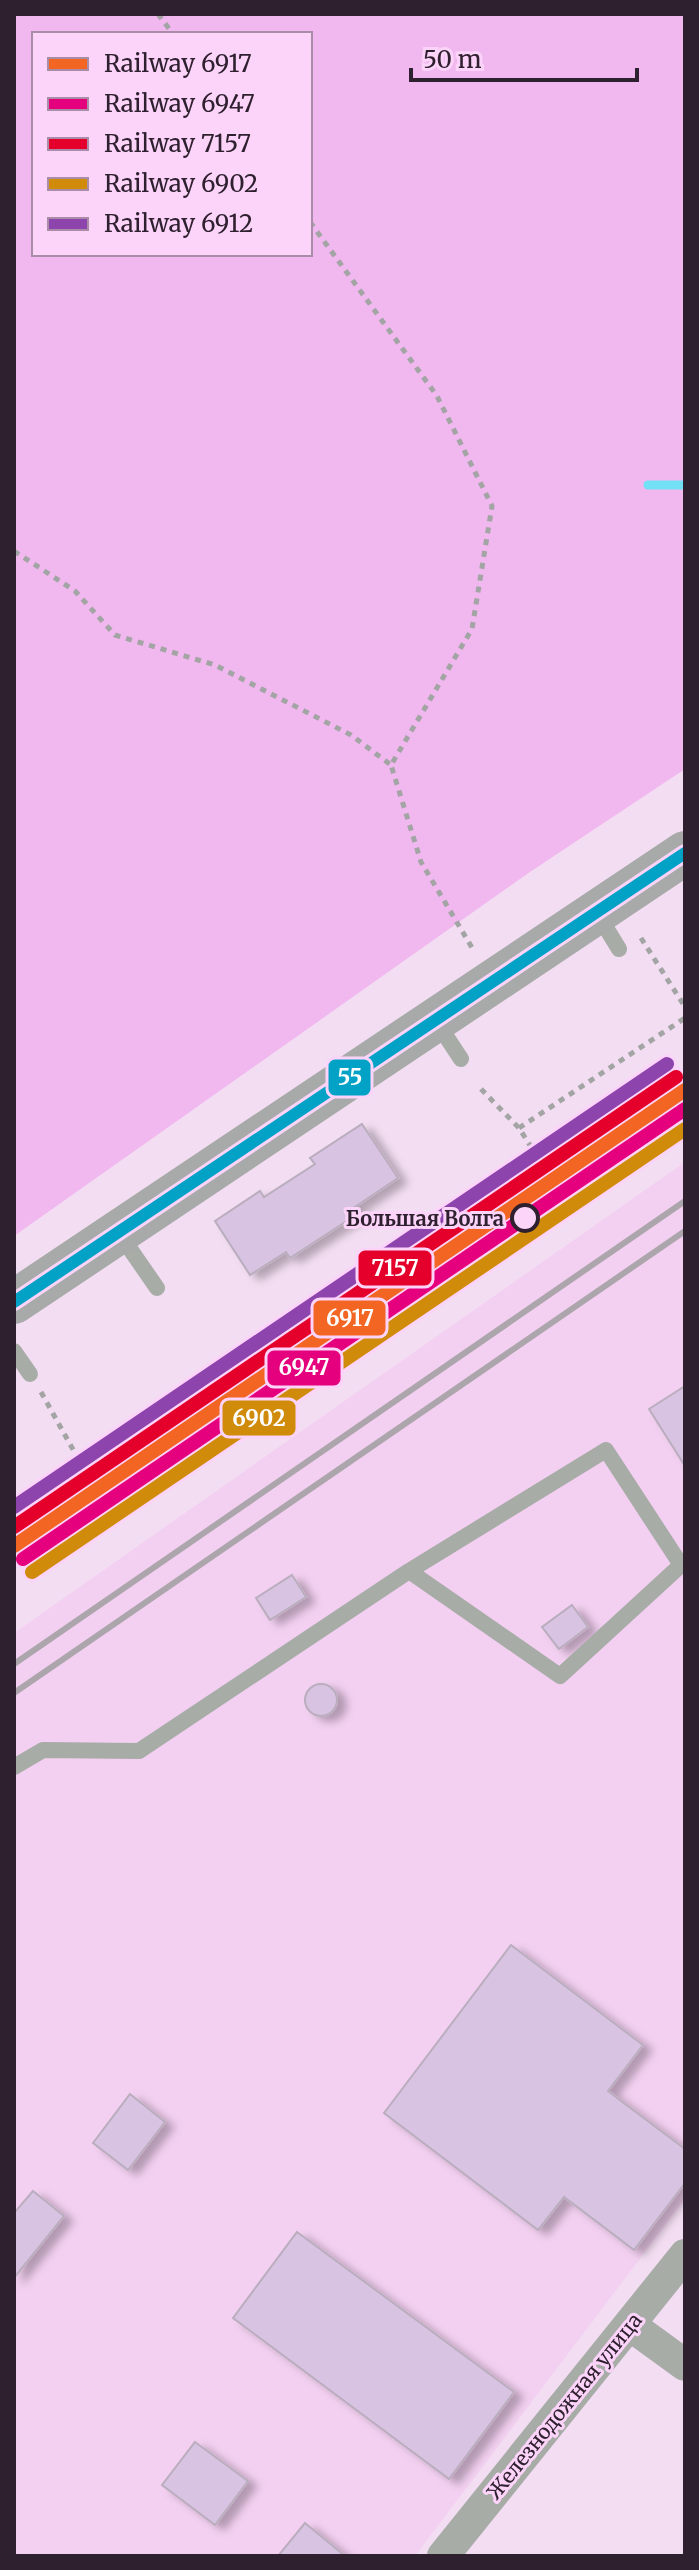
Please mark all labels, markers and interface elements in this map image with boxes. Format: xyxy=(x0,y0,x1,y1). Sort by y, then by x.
legend xyxy=(32,32,312,256)
scale bar xyxy=(411,32,637,82)
text: 50 m xyxy=(423,44,482,75)
text: Railway 6917 xyxy=(104,48,252,79)
text: Railway 6947 xyxy=(104,88,255,119)
text: Railway 7157 xyxy=(104,128,251,159)
text: Railway 6902 xyxy=(104,168,258,199)
text: Railway 6912 xyxy=(104,208,253,239)
line badge: 55 xyxy=(327,1058,372,1097)
text: 55 xyxy=(338,1063,362,1091)
marker: Большая Волга xyxy=(511,1204,539,1232)
place label: Большая Волга xyxy=(346,1206,504,1231)
line badge: 7157 xyxy=(357,1249,433,1287)
text: 7157 xyxy=(371,1254,419,1282)
line badge: 6917 xyxy=(312,1299,387,1337)
text: 6917 xyxy=(326,1304,374,1332)
line badge: 6947 xyxy=(266,1349,342,1387)
text: 6947 xyxy=(279,1353,329,1381)
line badge: 6902 xyxy=(221,1399,297,1437)
text: 6902 xyxy=(232,1404,286,1432)
street label: Железнодожная улица xyxy=(481,2308,647,2504)

